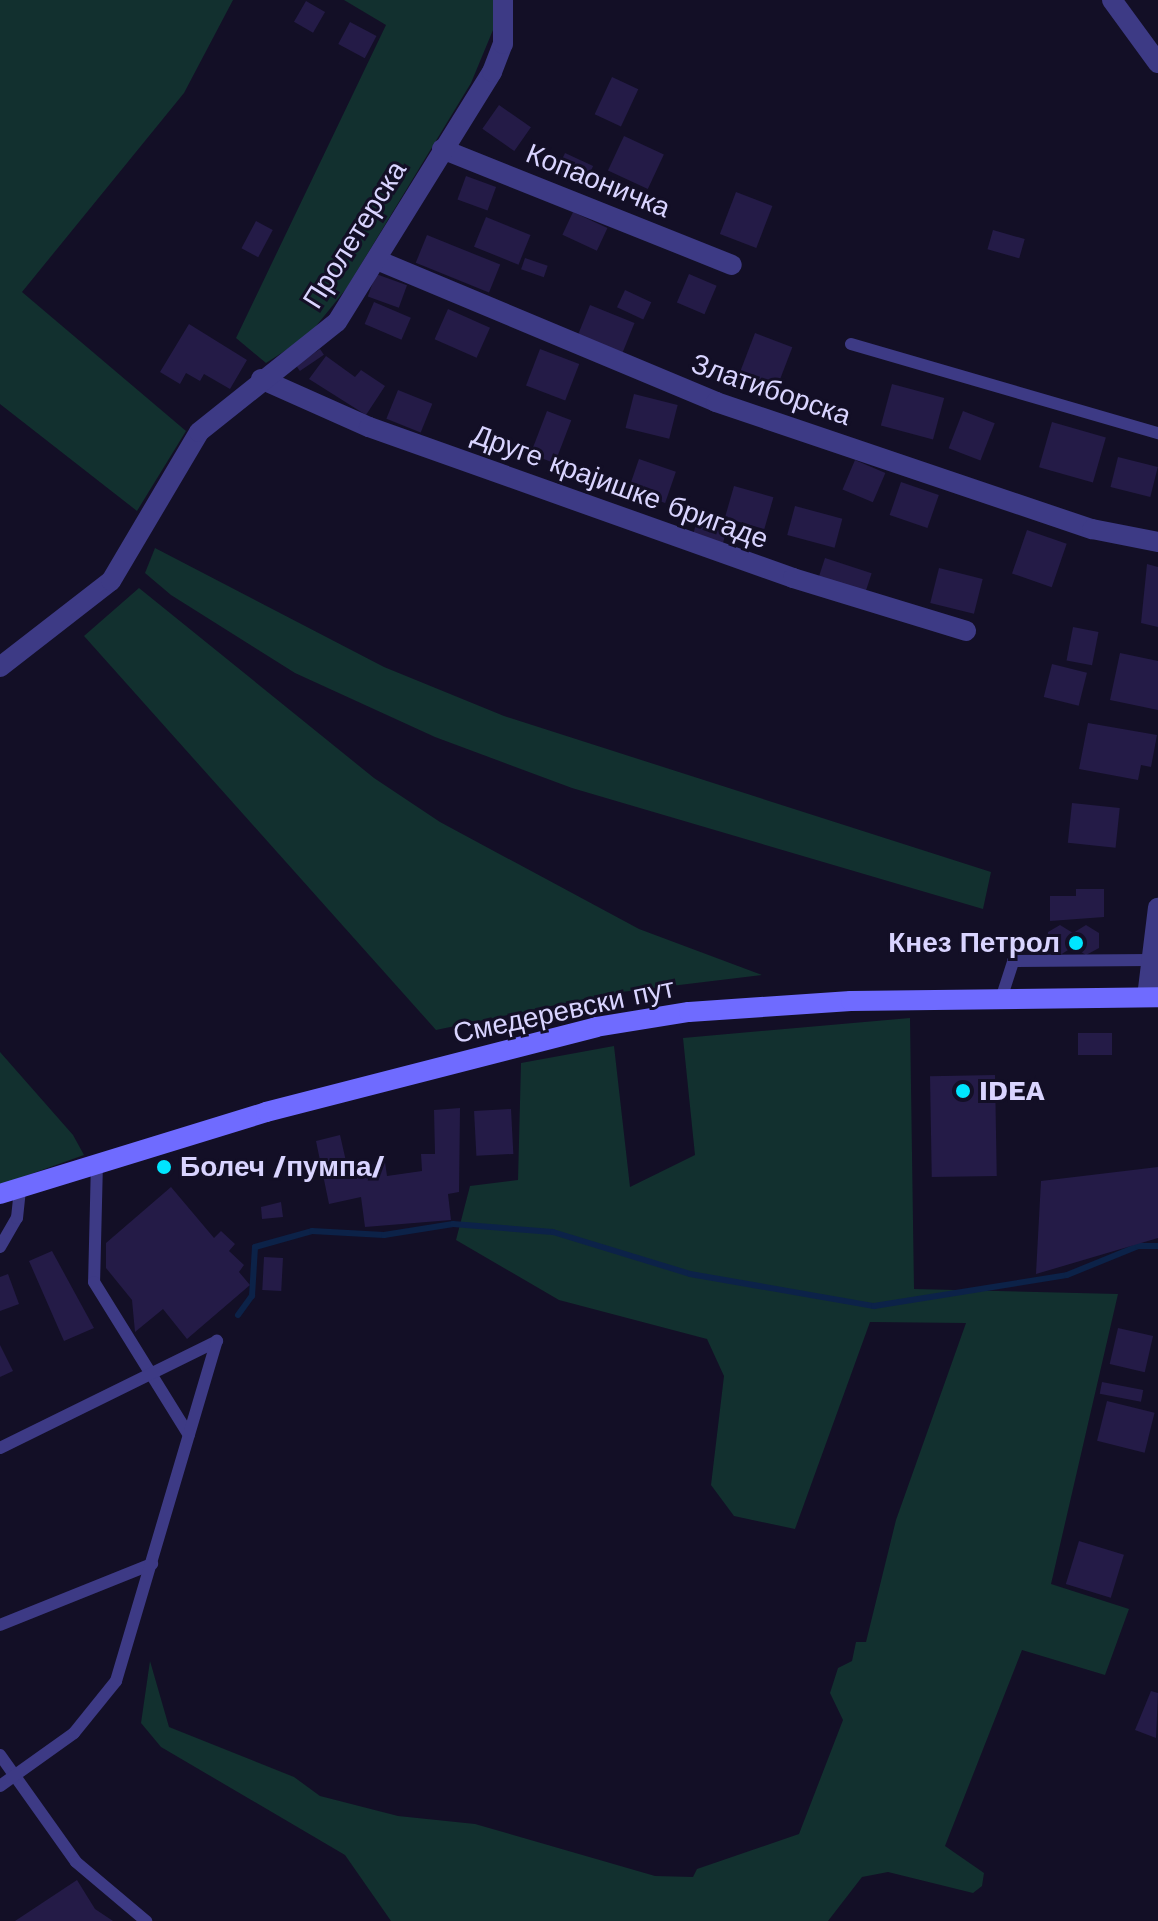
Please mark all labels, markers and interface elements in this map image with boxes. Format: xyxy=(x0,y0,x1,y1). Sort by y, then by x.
street label: Копаоничка xyxy=(521,137,675,225)
street label: Пролетерска xyxy=(296,155,414,315)
street label: Златиборска xyxy=(687,347,855,433)
street label: Друге крајишке бригаде xyxy=(467,418,773,556)
place label: Кнез Петрол xyxy=(888,926,1060,960)
marker: Кнез Петрол xyxy=(1067,934,1085,952)
street label: Смедеревски пут xyxy=(450,971,678,1051)
place label: IDEA xyxy=(979,1074,1045,1108)
marker: IDEA xyxy=(954,1082,972,1100)
place label: Болеч /пумпа/ xyxy=(180,1150,385,1184)
marker: Болеч /пумпа/ xyxy=(155,1158,173,1176)

